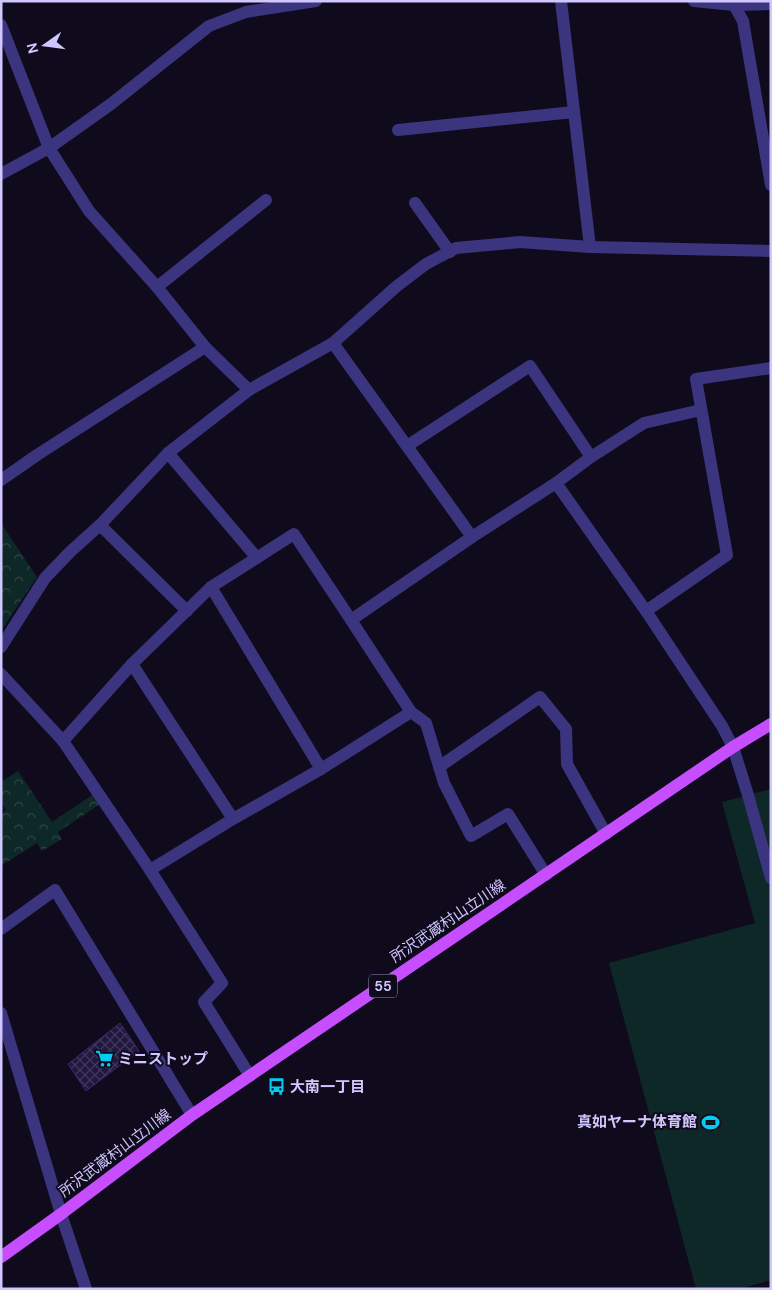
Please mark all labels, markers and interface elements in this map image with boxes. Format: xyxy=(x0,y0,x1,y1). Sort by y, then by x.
north arrow xyxy=(20,20,70,70)
text: N xyxy=(22,41,42,55)
street label: 所沢武蔵村山立川線 xyxy=(386,875,510,967)
road number: 55 xyxy=(369,974,397,998)
supermarket icon: ミニストップ xyxy=(94,1049,114,1069)
place label: ミニストップ xyxy=(118,1049,208,1069)
bus stop icon: 大南一丁目 xyxy=(266,1077,286,1097)
place label: 大南一丁目 xyxy=(290,1077,365,1097)
street label: 所沢武蔵村山立川線 xyxy=(55,1104,175,1202)
place label: 真如ヤーナ体育館 xyxy=(577,1112,697,1132)
sports icon: 真如ヤーナ体育館 xyxy=(701,1112,721,1132)

